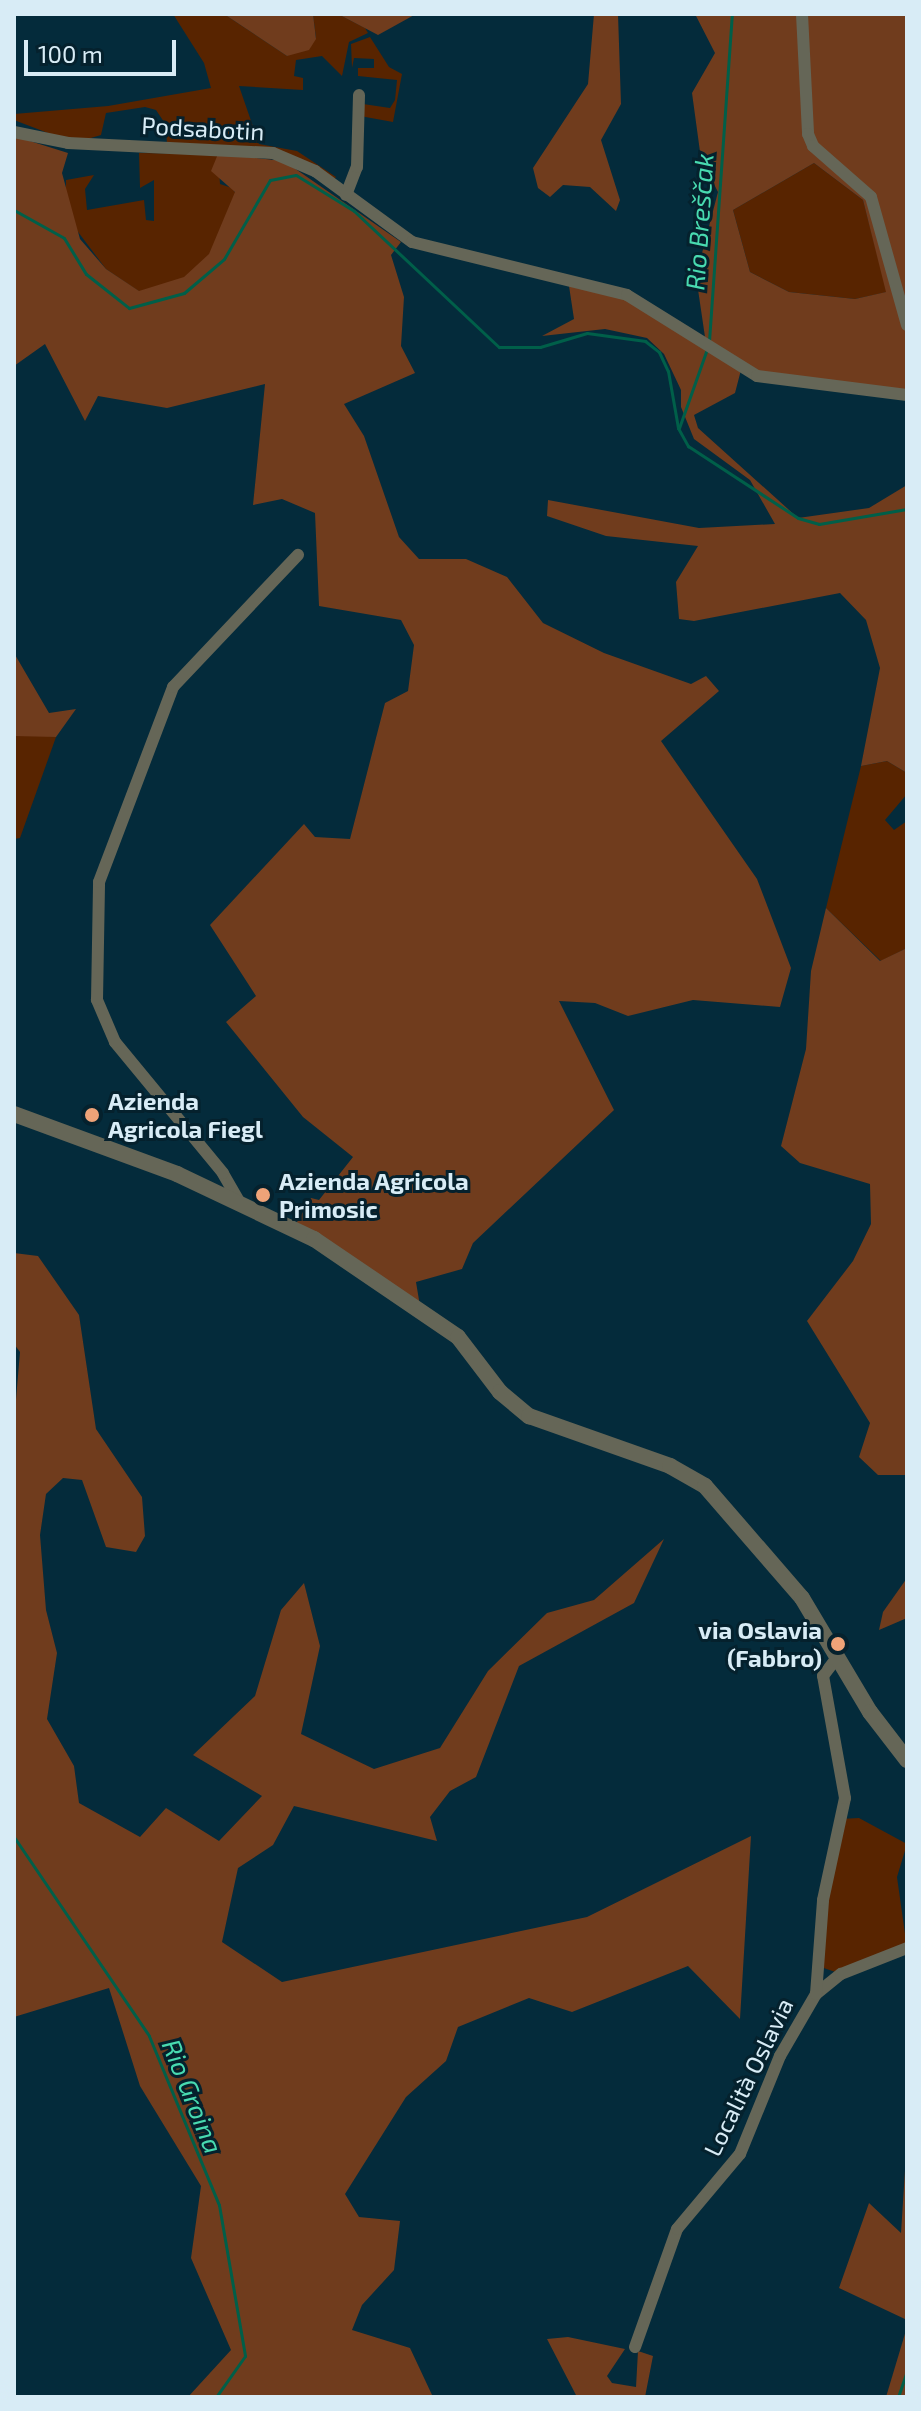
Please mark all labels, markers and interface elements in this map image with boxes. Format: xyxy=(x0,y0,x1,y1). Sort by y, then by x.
scale bar xyxy=(28,24,180,74)
text: 100 m xyxy=(38,39,103,68)
street label: Podsabotin xyxy=(141,110,265,146)
water label: Rio Breščak xyxy=(679,153,719,291)
place label: Azienda Agricola Fiegl xyxy=(108,1087,263,1143)
marker: Azienda Agricola Fiegl xyxy=(83,1106,101,1124)
place label: Azienda Agricola Primosic xyxy=(279,1167,469,1223)
marker: Azienda Agricola Primosic xyxy=(254,1186,272,1204)
place label: via Oslavia (Fabbro) xyxy=(698,1616,822,1672)
marker: via Oslavia (Fabbro) xyxy=(829,1635,847,1653)
street label: Località Oslavia xyxy=(697,1993,799,2161)
water label: Rio Groina xyxy=(156,2034,230,2158)

